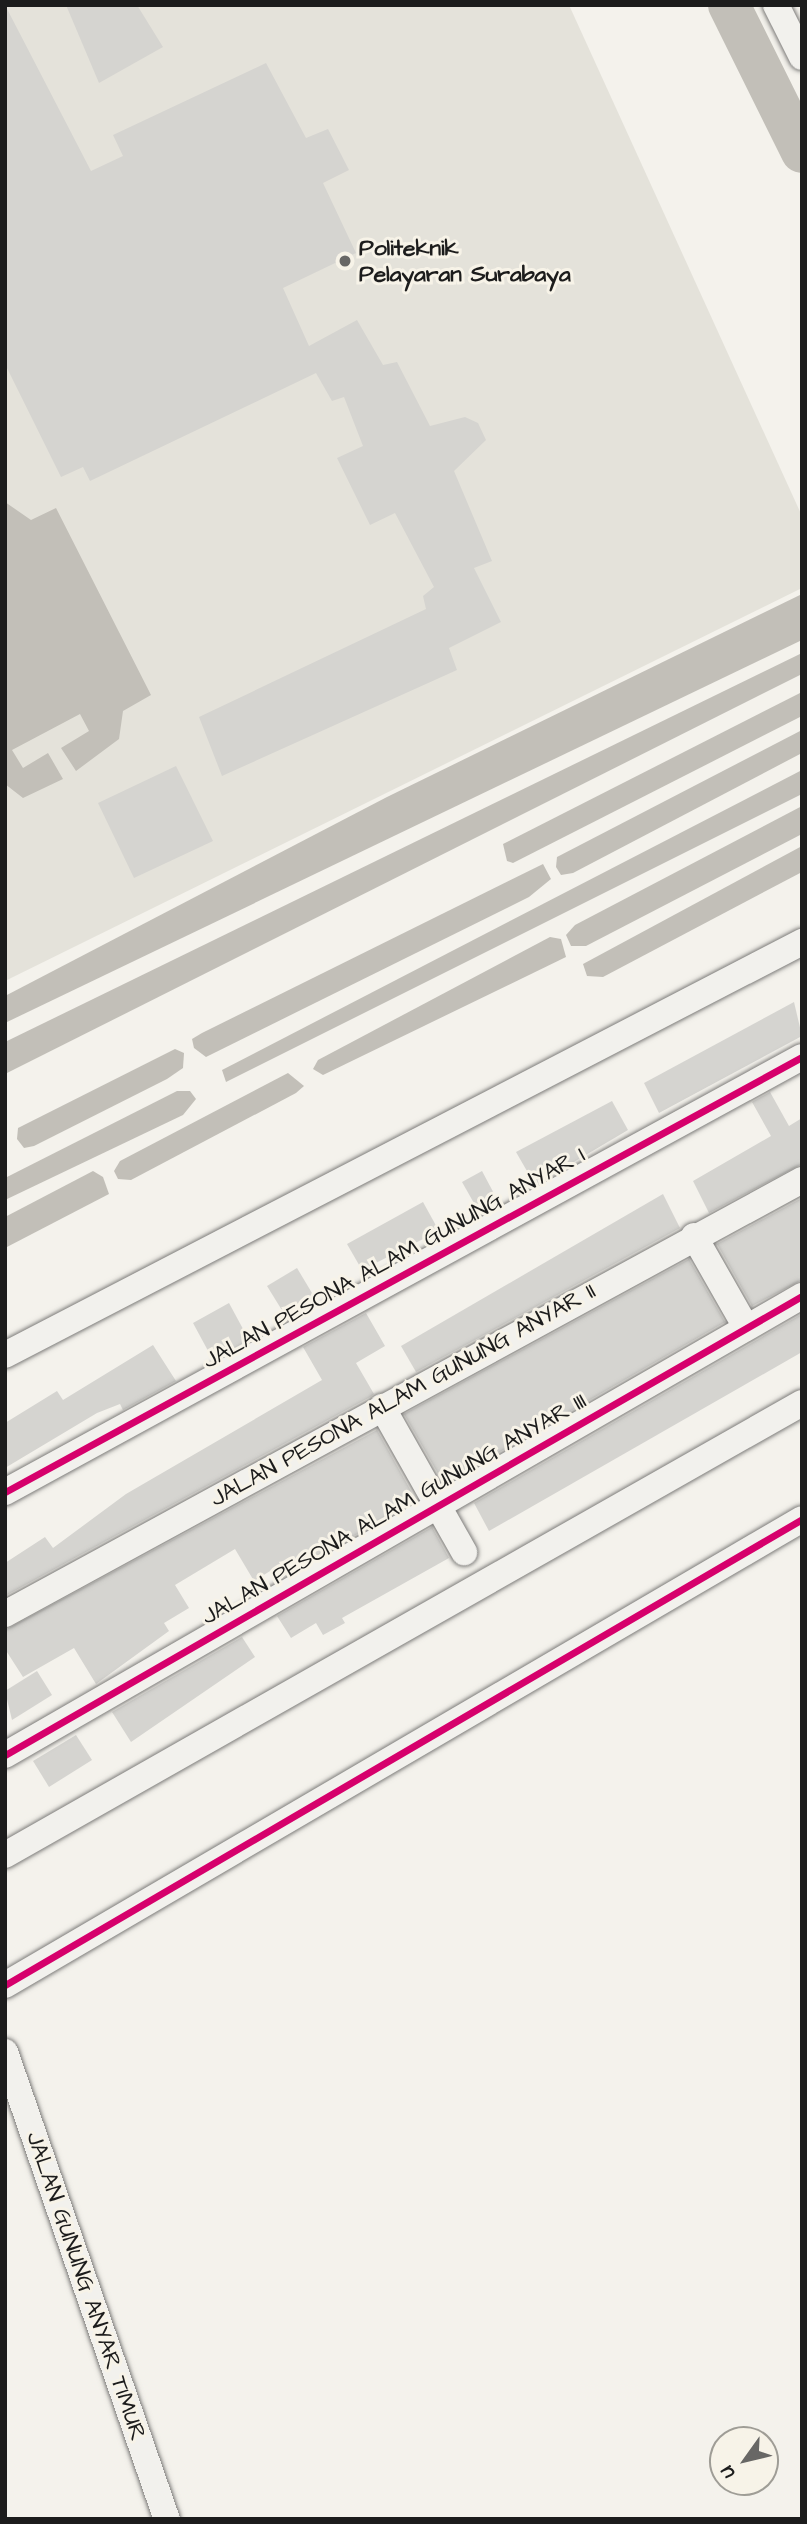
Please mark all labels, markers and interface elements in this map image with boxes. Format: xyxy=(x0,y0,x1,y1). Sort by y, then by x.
place label: Politeknik Pelayaran Surabaya xyxy=(359,234,571,288)
marker: Politeknik Pelayaran Surabaya xyxy=(337,253,353,269)
street label: JALAN PESONA ALAM GUNUNG ANYAR I xyxy=(198,1141,590,1375)
street label: JALAN PESONA ALAM GUNUNG ANYAR II xyxy=(206,1277,600,1513)
street label: JALAN PESONA ALAM GUNUNG ANYAR III xyxy=(197,1387,591,1631)
street label: JALAN GUNUNG ANYAR TIMUR xyxy=(20,2128,152,2444)
north arrow xyxy=(709,2426,779,2496)
text: U xyxy=(714,2460,742,2484)

